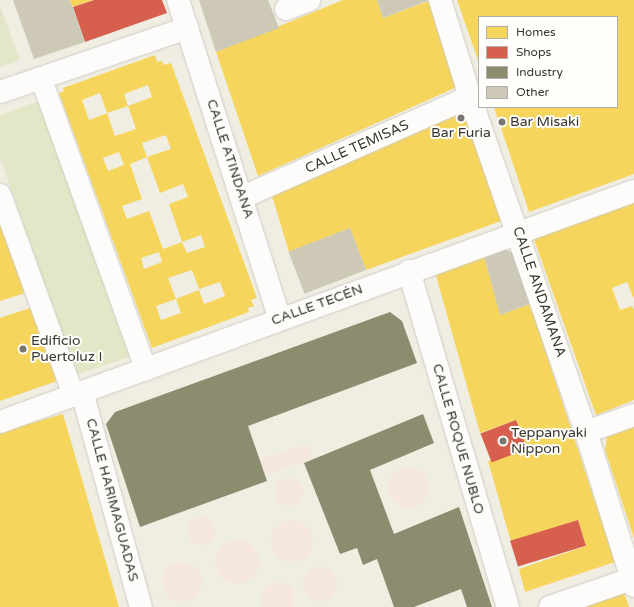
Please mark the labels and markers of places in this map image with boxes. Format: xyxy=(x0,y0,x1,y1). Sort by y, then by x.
marker: Bar Furia xyxy=(456,113,466,123)
place label: Bar Misaki xyxy=(510,114,579,130)
marker: Bar Misaki xyxy=(497,117,507,127)
place label: Bar Furia xyxy=(431,125,491,141)
place label: Edificio Puertoluz I xyxy=(31,333,102,366)
marker: Edificio Puertoluz I xyxy=(18,344,28,354)
place label: Teppanyaki Nippon xyxy=(511,425,587,458)
marker: Teppanyaki Nippon xyxy=(498,436,508,446)

